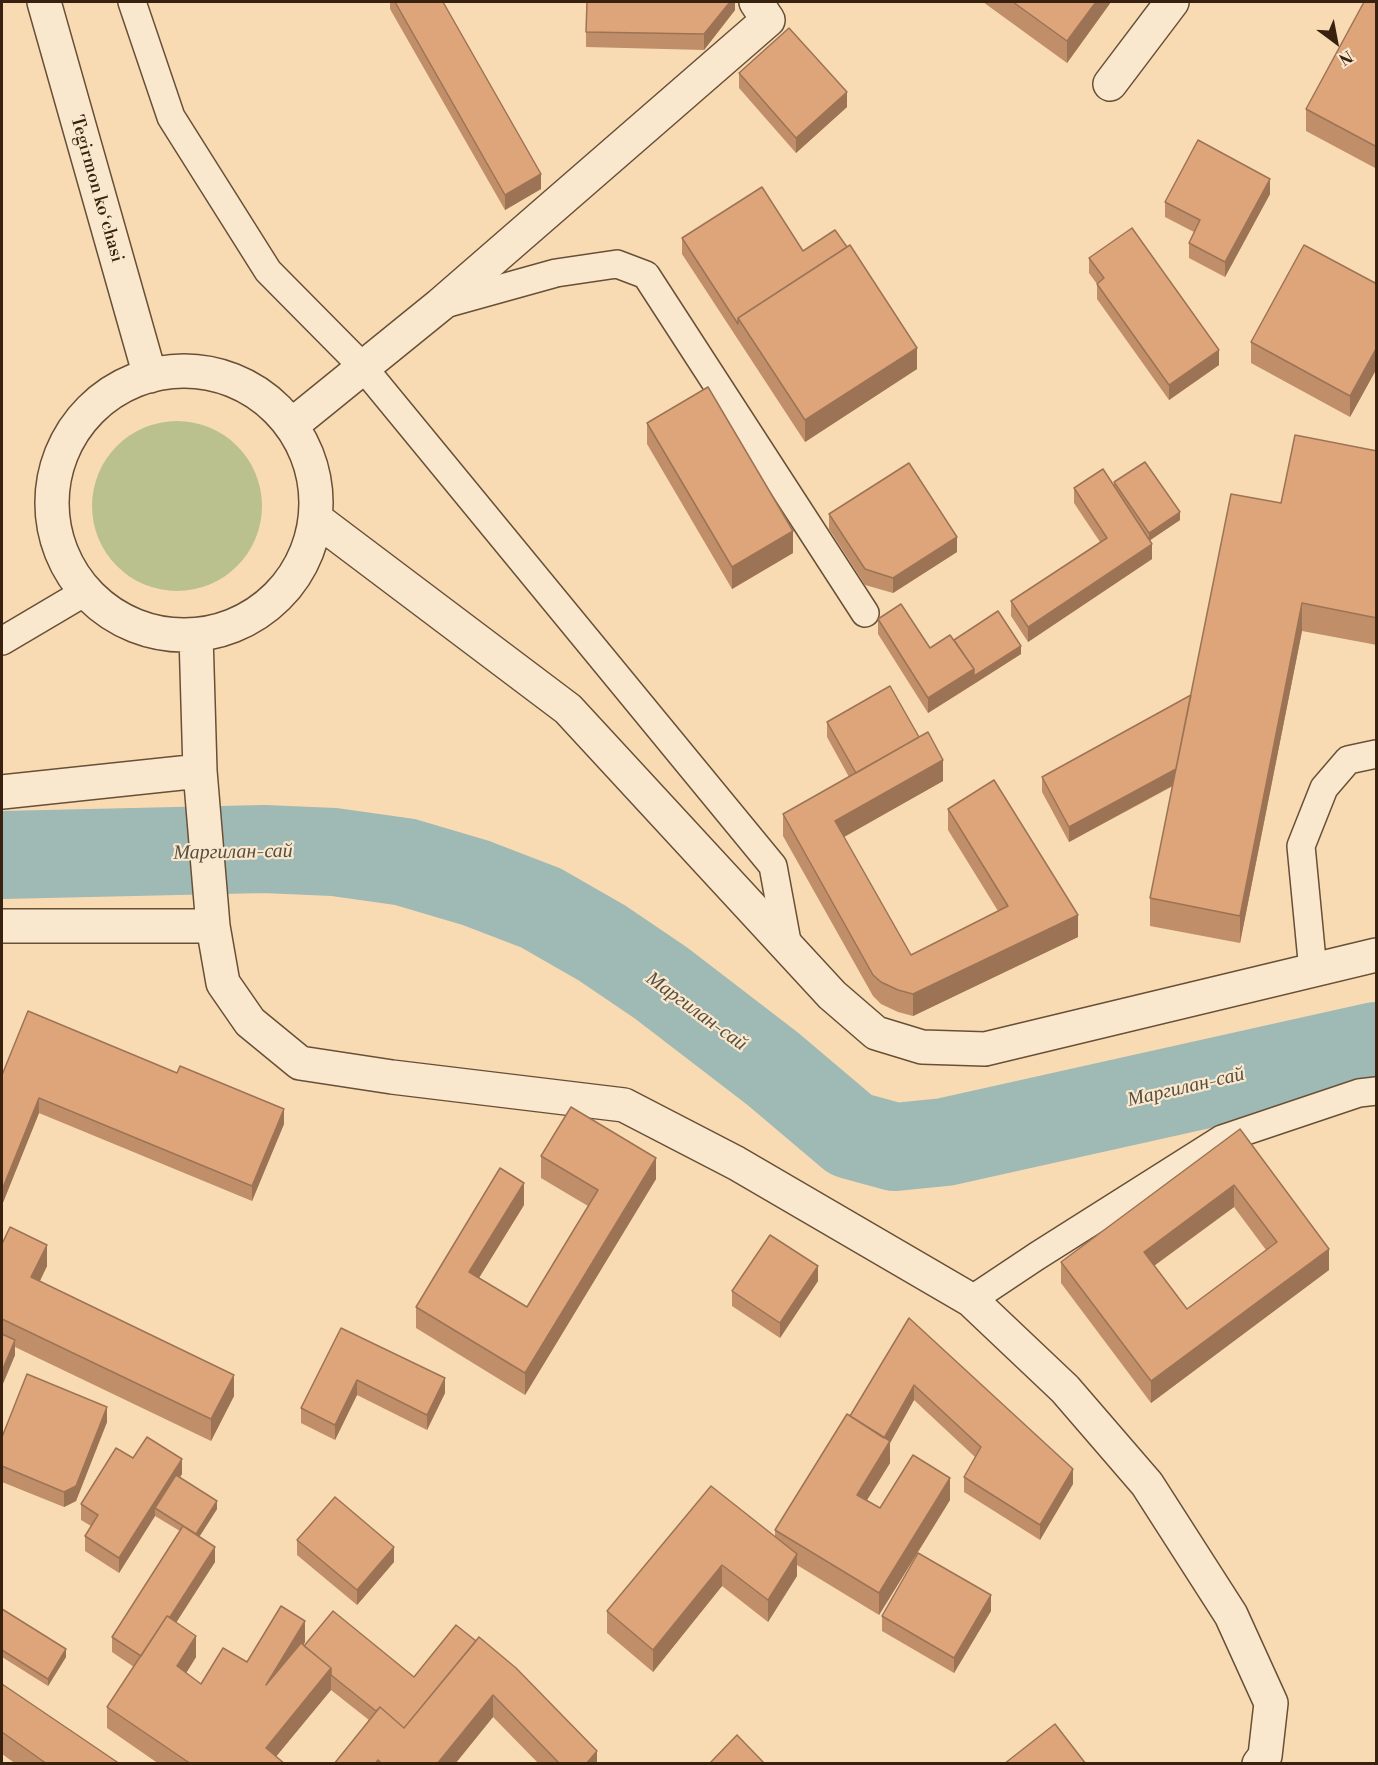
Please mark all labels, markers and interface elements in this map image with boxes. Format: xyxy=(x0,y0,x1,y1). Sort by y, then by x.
north arrow xyxy=(1306,12,1366,72)
text: N xyxy=(1335,45,1356,69)
street label: Tegirmon koʻchasi xyxy=(65,113,127,265)
water label: Маргилан-сай xyxy=(173,840,293,866)
water label: Маргилан-сай xyxy=(641,967,751,1057)
water label: Маргилан-сай xyxy=(1125,1063,1247,1113)

